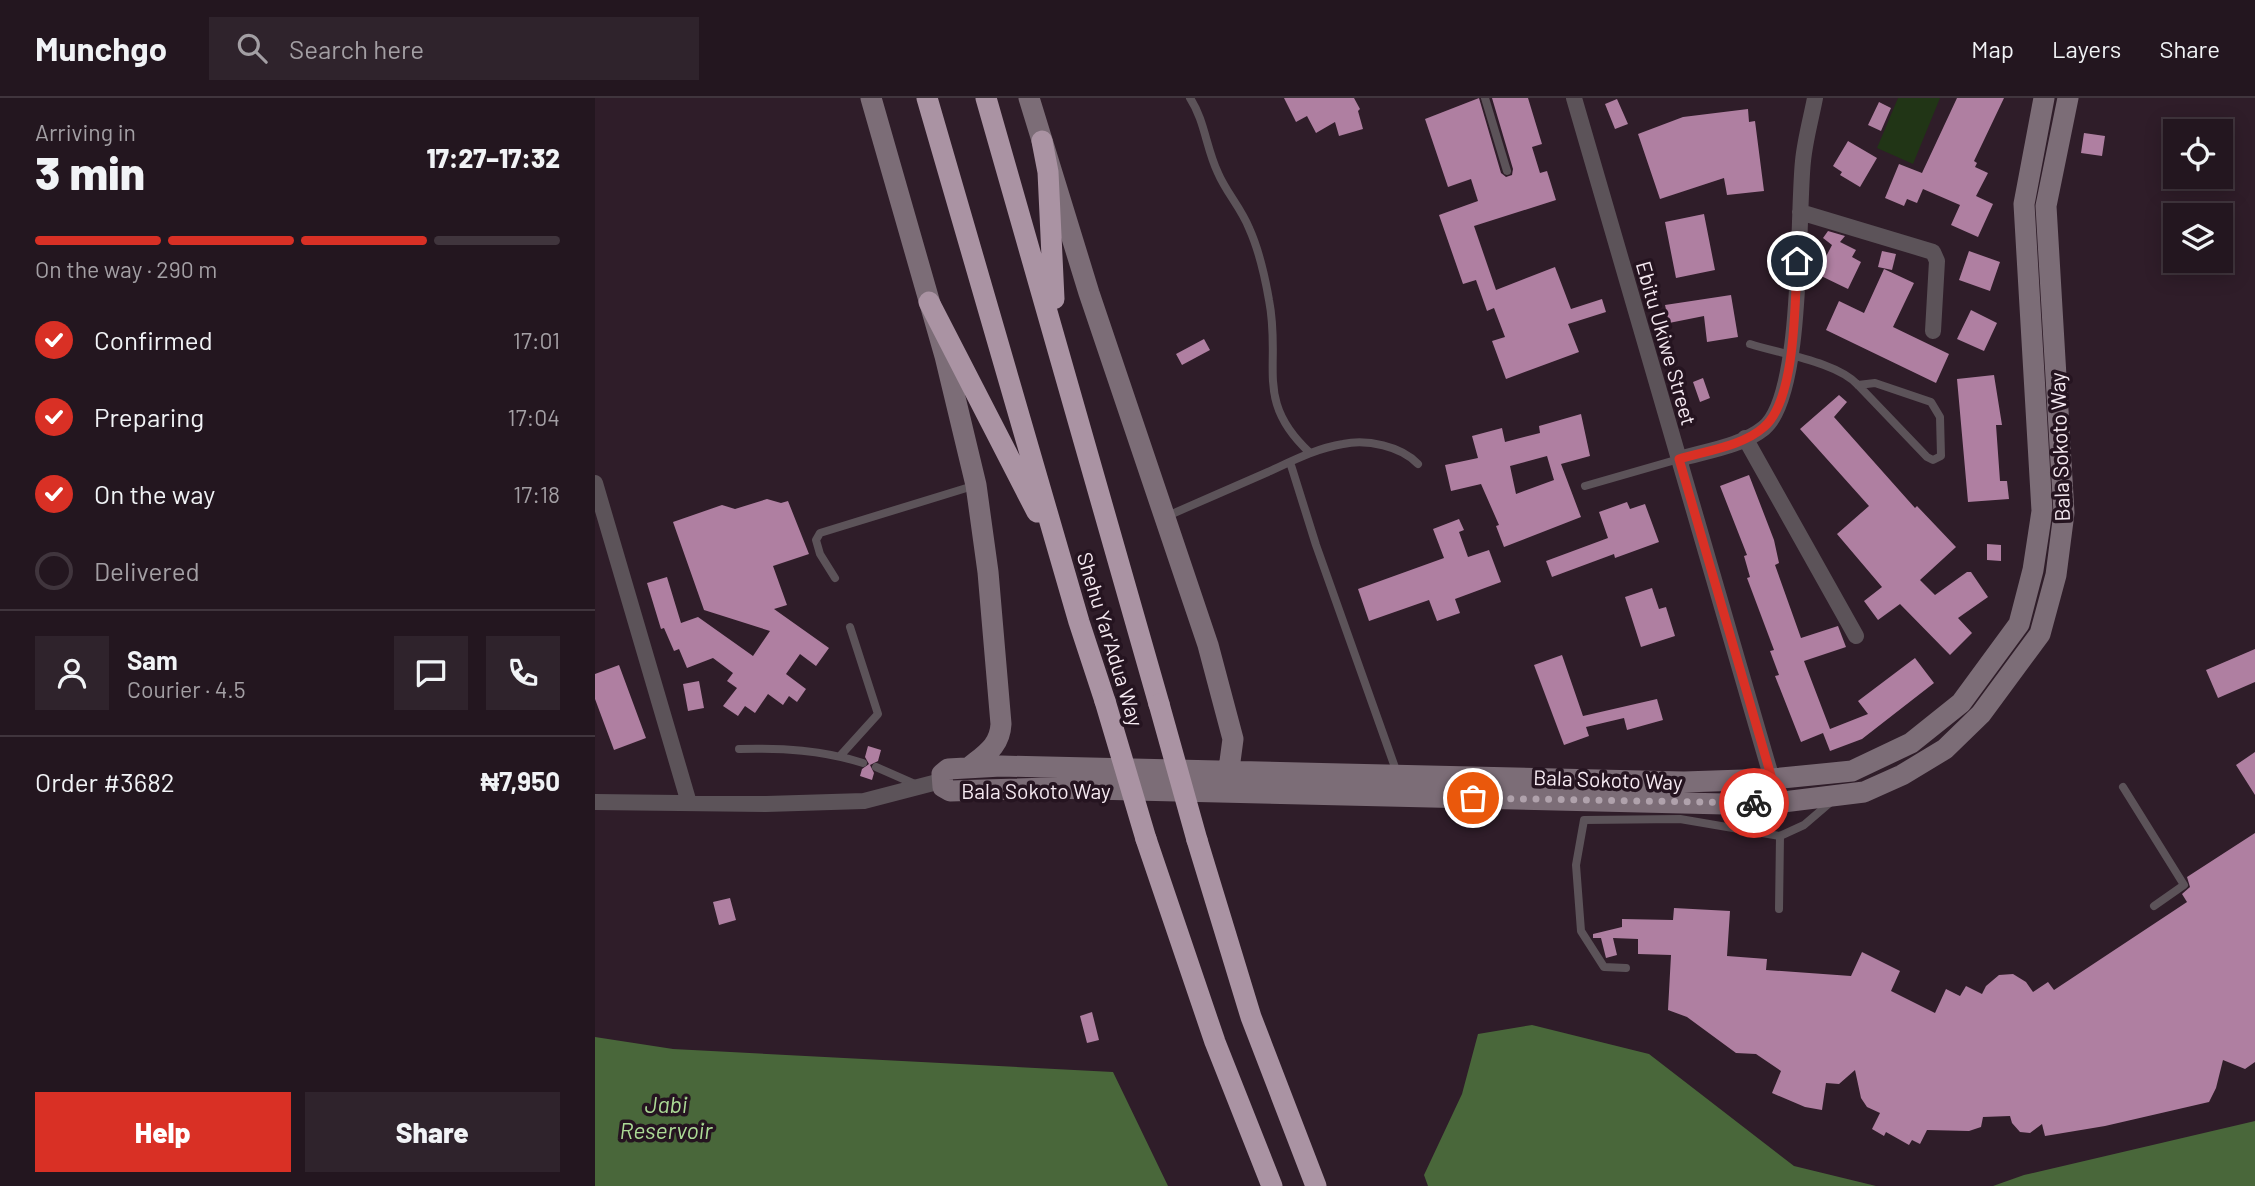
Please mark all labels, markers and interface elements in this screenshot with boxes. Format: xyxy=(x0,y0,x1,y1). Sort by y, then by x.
search box xyxy=(209,17,699,80)
text: Munchgo xyxy=(35,28,167,68)
icon: search xyxy=(233,29,271,67)
text: Search here xyxy=(289,33,424,64)
text: Map xyxy=(1971,34,2014,63)
text: Layers xyxy=(2052,34,2121,63)
text: Share xyxy=(2159,34,2220,63)
text: Arriving in xyxy=(35,118,136,146)
map controls xyxy=(2163,119,2233,273)
button: locate xyxy=(2163,119,2233,189)
text: 17:27–17:32 xyxy=(426,142,560,173)
text: 3 min xyxy=(35,144,145,199)
button: layers xyxy=(2163,203,2233,273)
pin xyxy=(1767,231,1827,291)
icon: home xyxy=(1778,242,1816,280)
text: On the way · 290 m xyxy=(35,255,217,283)
street label: Ebitu Ukiwe Street xyxy=(1632,258,1702,428)
icon: check xyxy=(35,321,73,359)
text: Confirmed xyxy=(94,324,213,355)
text: 17:01 xyxy=(513,326,560,354)
street label: Bala Sokoto Way xyxy=(2044,372,2074,522)
icon: check xyxy=(35,398,73,436)
text: Preparing xyxy=(94,401,204,432)
text: 17:04 xyxy=(508,403,560,431)
icon: check xyxy=(35,475,73,513)
text: On the way xyxy=(94,478,215,509)
text: 17:18 xyxy=(513,480,560,508)
street label: Shehu Yar'Adua Way xyxy=(1073,549,1149,729)
text: Delivered xyxy=(94,555,200,586)
button: person xyxy=(35,636,109,710)
button: chat xyxy=(394,636,468,710)
button: phone xyxy=(486,636,560,710)
text: Sam xyxy=(127,644,178,675)
text: Courier · 4.5 xyxy=(127,675,246,703)
street label: Bala Sokoto Way xyxy=(1533,764,1683,794)
text: ₦7,950 xyxy=(481,765,560,796)
text: Order #3682 xyxy=(35,766,175,797)
pin xyxy=(1443,768,1503,828)
courier xyxy=(1719,768,1789,838)
street label: Bala Sokoto Way xyxy=(961,778,1111,803)
icon: bag xyxy=(1454,779,1492,817)
icon: bike xyxy=(1735,784,1773,822)
water label: Jabi Reservoir xyxy=(620,1090,713,1144)
button: Help xyxy=(35,1092,291,1172)
button: Share xyxy=(305,1092,560,1172)

